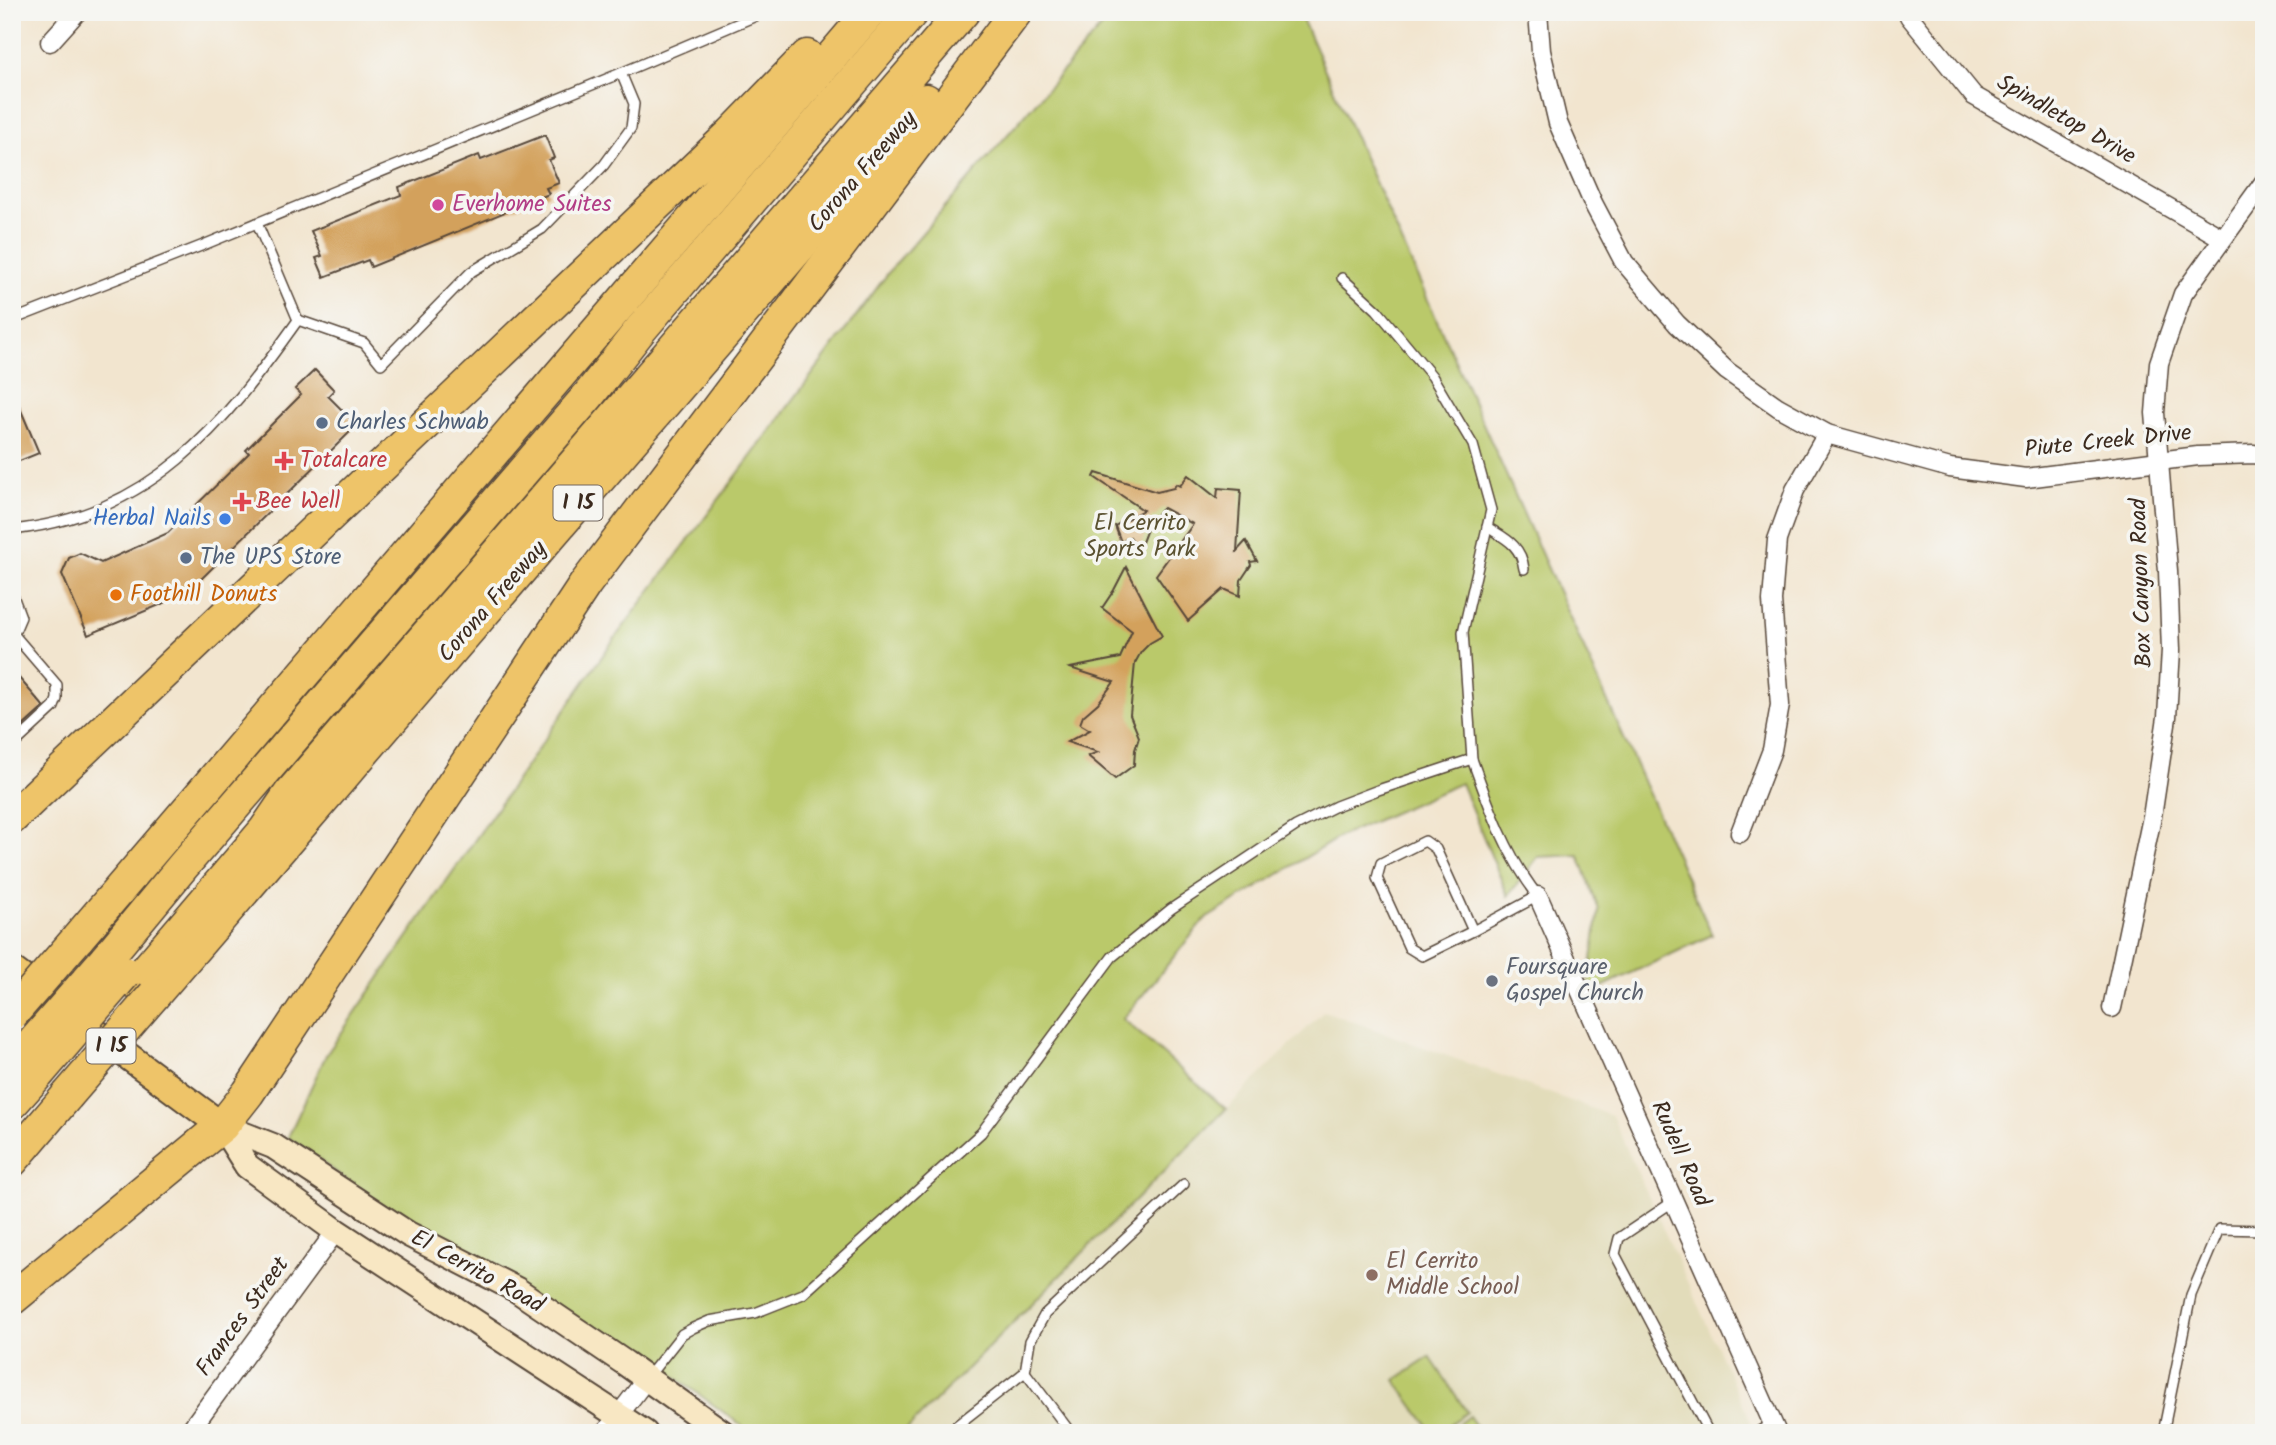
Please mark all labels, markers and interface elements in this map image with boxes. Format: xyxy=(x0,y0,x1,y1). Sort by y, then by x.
street label: Spindletop Drive xyxy=(1989,65,2143,175)
street label: Corona Freeway xyxy=(800,103,927,241)
place label: Everhome Suites xyxy=(452,187,612,223)
marker: Everhome Suites xyxy=(430,197,446,213)
place label: Charles Schwab xyxy=(336,405,489,441)
marker: Charles Schwab xyxy=(314,415,330,431)
street label: Piute Creek Drive xyxy=(2023,415,2193,469)
place label: Totalcare xyxy=(300,443,387,479)
marker: Totalcare xyxy=(274,451,294,471)
place label: Bee Well xyxy=(256,484,341,520)
road number: I 15 xyxy=(554,486,602,520)
marker: Bee Well xyxy=(234,494,250,510)
street label: Box Canyon Road xyxy=(2121,497,2163,668)
place label: Herbal Nails xyxy=(93,501,211,537)
park label: El Cerrito Sports Park xyxy=(1085,506,1196,568)
marker: Herbal Nails xyxy=(217,511,233,527)
street label: Corona Freeway xyxy=(430,533,557,671)
place label: The UPS Store xyxy=(200,540,341,576)
marker: The UPS Store xyxy=(178,550,194,566)
place label: Foothill Donuts xyxy=(130,577,278,613)
marker: Foothill Donuts xyxy=(108,587,124,603)
place label: Foursquare Gospel Church xyxy=(1506,950,1644,1012)
marker: Foursquare Gospel Church xyxy=(1484,973,1500,989)
road number: I 15 xyxy=(86,1028,136,1064)
street label: Rudell Road xyxy=(1641,1095,1720,1213)
street label: El Cerrito Road xyxy=(404,1220,551,1324)
place label: El Cerrito Middle School xyxy=(1386,1244,1519,1306)
street label: Frances Street xyxy=(187,1249,300,1384)
marker: El Cerrito Middle School xyxy=(1364,1267,1380,1283)

